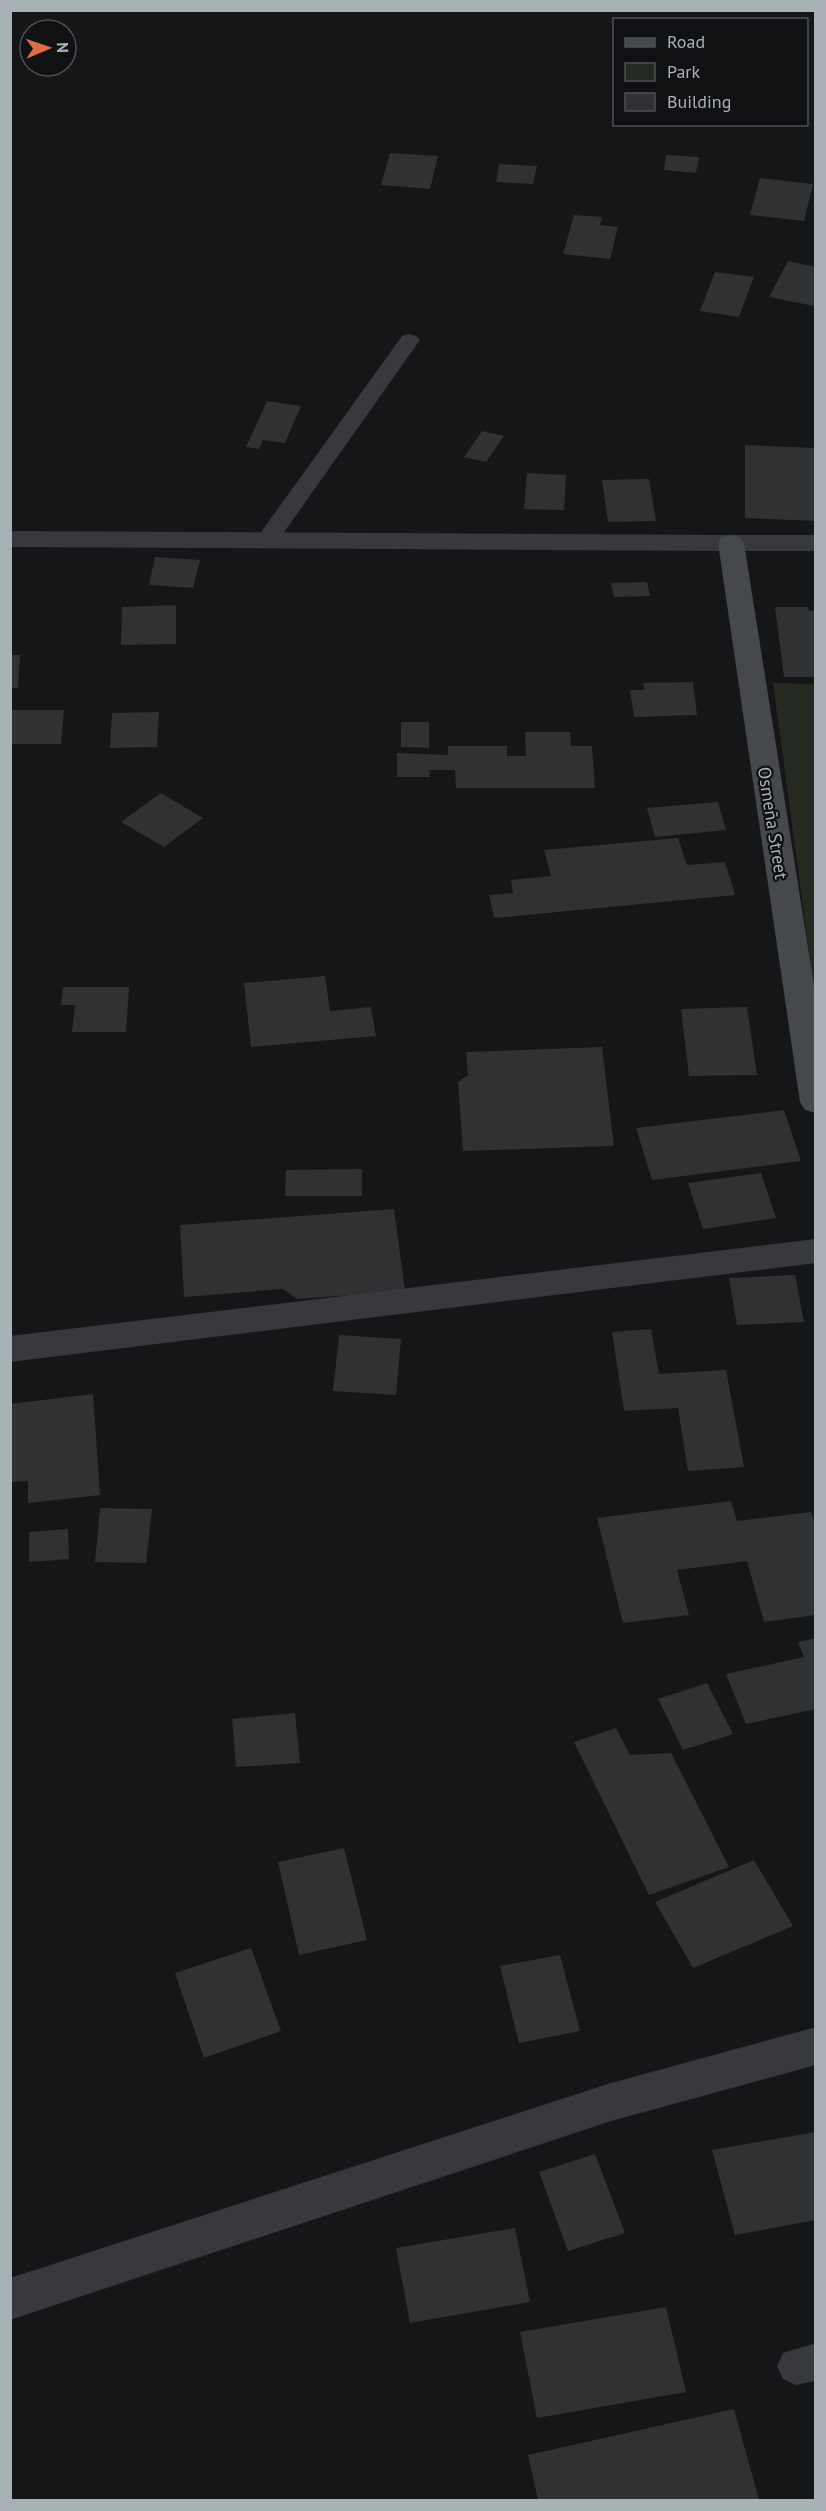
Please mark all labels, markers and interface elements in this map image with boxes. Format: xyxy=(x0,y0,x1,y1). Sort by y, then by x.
north arrow xyxy=(18,18,78,78)
legend xyxy=(613,18,808,126)
text: Road xyxy=(667,30,705,53)
text: N xyxy=(53,42,73,53)
text: Park xyxy=(667,60,700,83)
text: Building xyxy=(667,90,731,113)
street label: Osmeña Street xyxy=(753,765,793,881)

